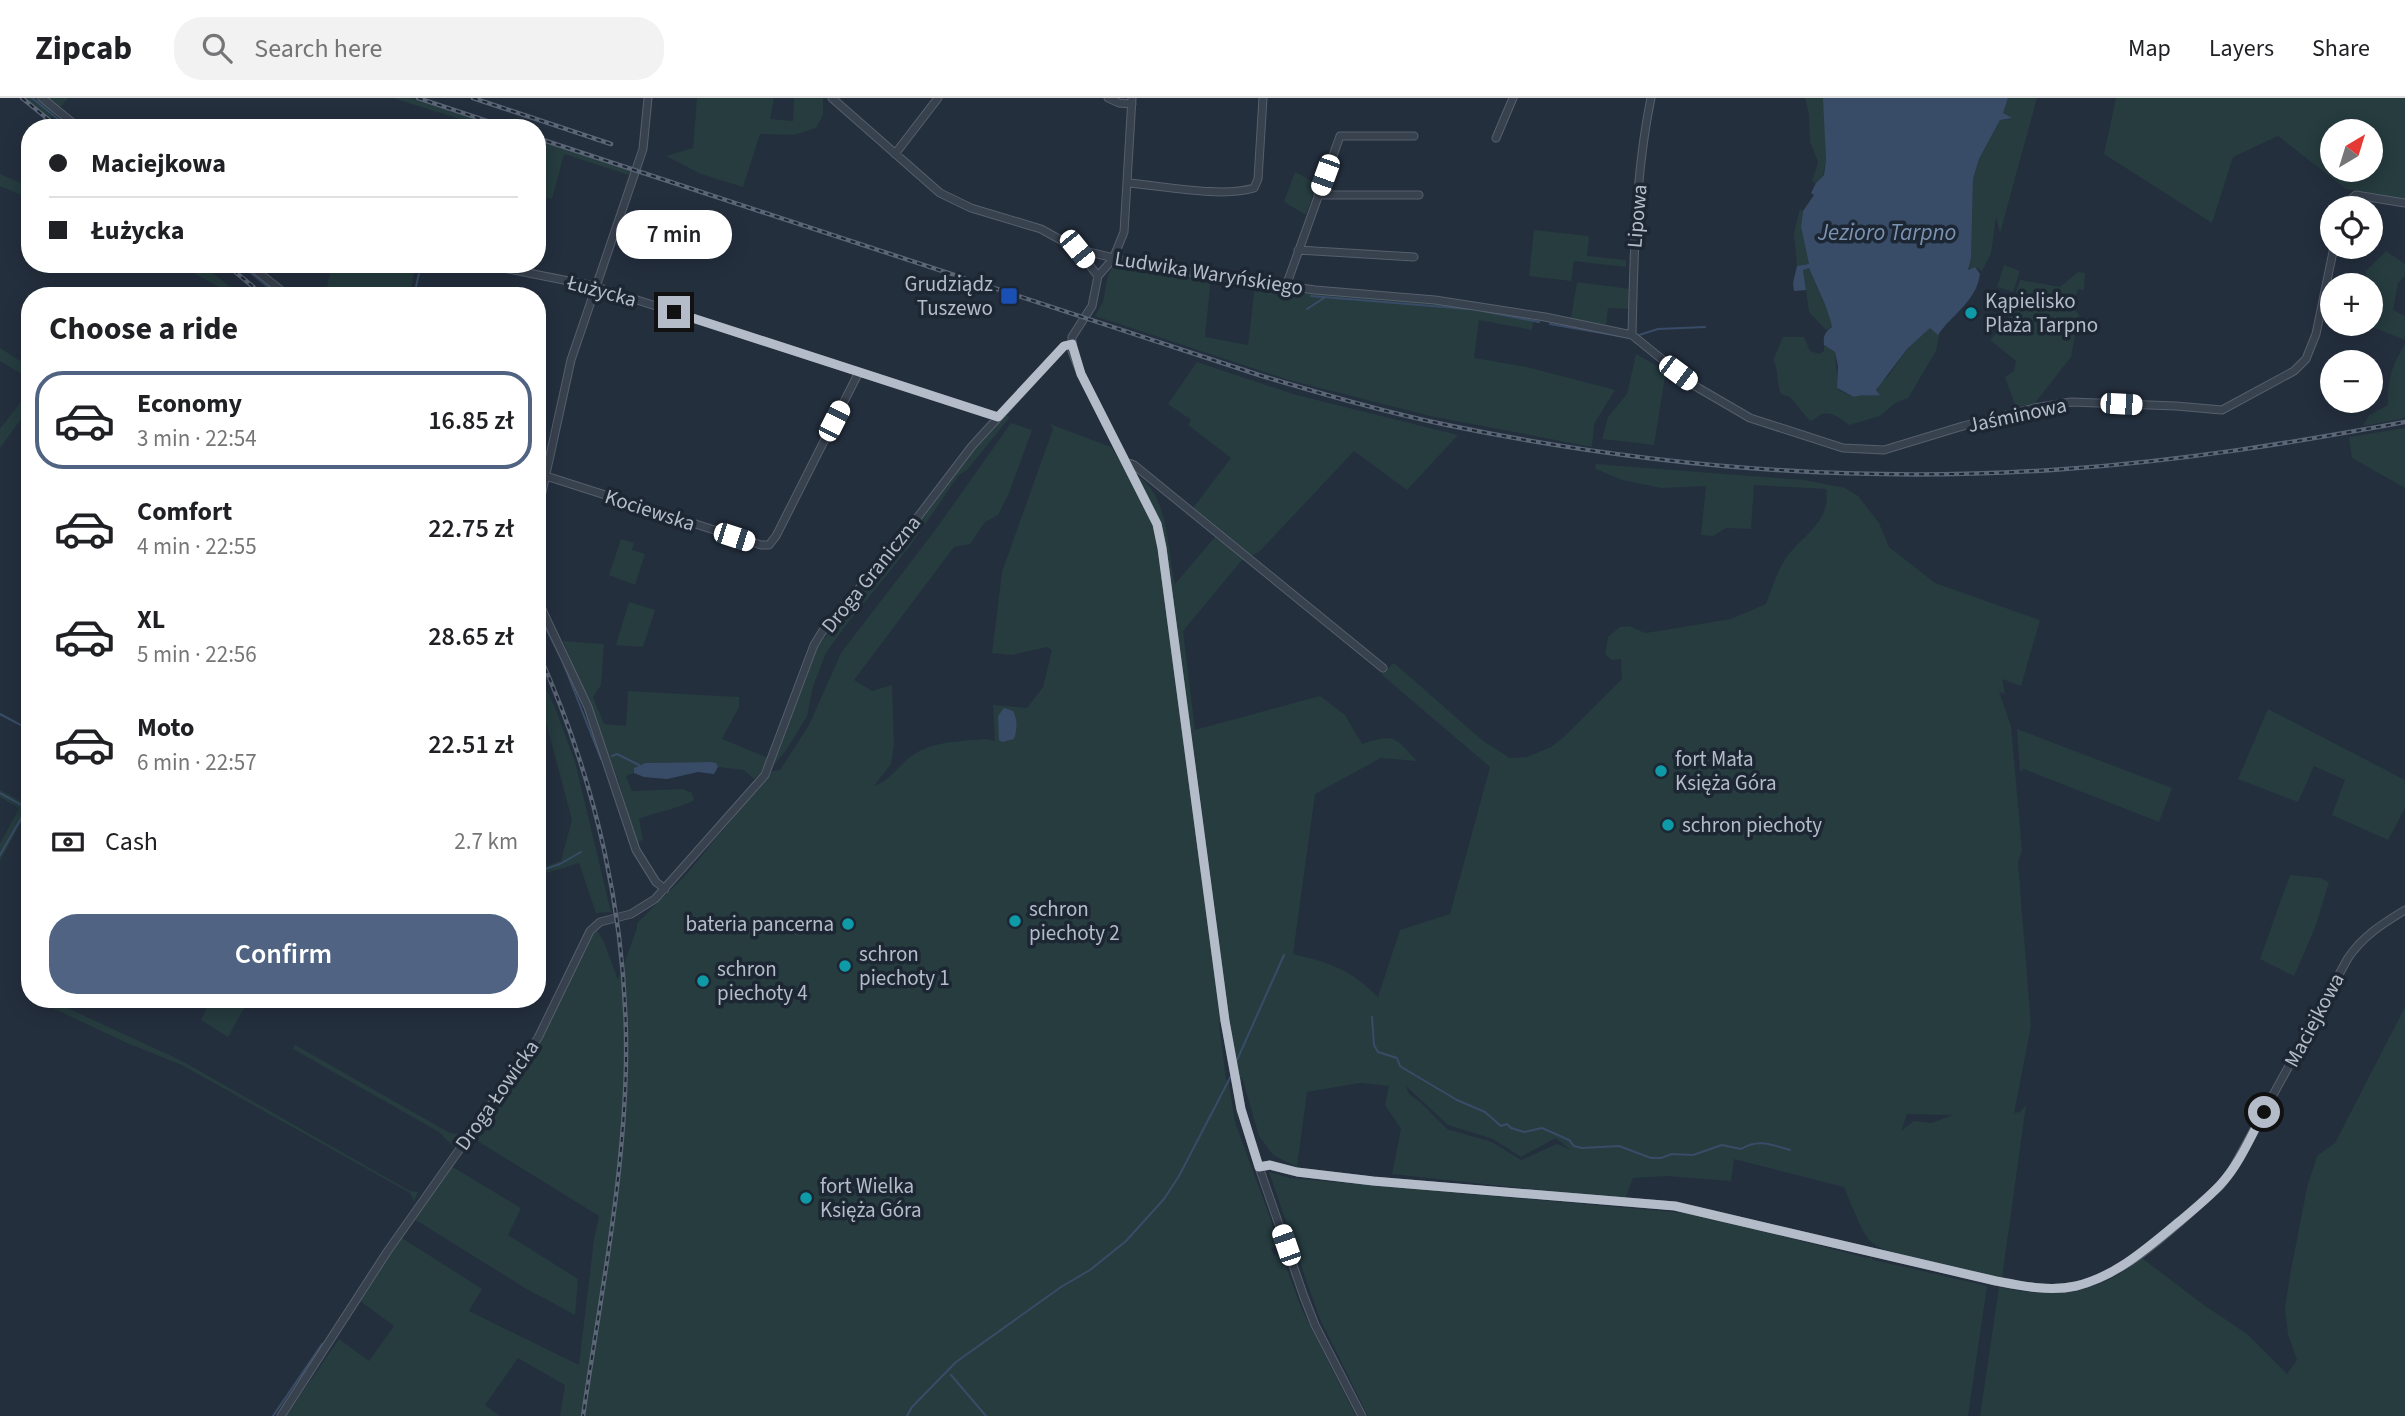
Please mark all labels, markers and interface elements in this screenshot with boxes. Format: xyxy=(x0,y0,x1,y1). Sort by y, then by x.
search box xyxy=(174,17,664,80)
text: Zipcab xyxy=(35,25,132,72)
icon: search xyxy=(198,29,236,67)
text: Search here xyxy=(254,30,382,67)
text: Map xyxy=(2128,31,2171,66)
text: Layers xyxy=(2209,31,2274,66)
text: Share xyxy=(2312,31,2370,66)
north arrow xyxy=(2320,119,2384,182)
map controls xyxy=(2320,119,2383,413)
text: Maciejkowa xyxy=(91,145,226,182)
car xyxy=(1308,152,1343,198)
street label: Lipowa xyxy=(1619,183,1655,249)
button: locate xyxy=(2320,196,2383,259)
callout: 7 min xyxy=(616,211,732,260)
text: Łużycka xyxy=(91,212,185,249)
water label: Jezioro Tarpno xyxy=(1817,216,1956,249)
text: 7 min xyxy=(647,218,701,251)
car xyxy=(1056,226,1099,272)
street label: Ludwika Waryńskiego xyxy=(1113,243,1305,303)
street label: Łużycka xyxy=(563,267,640,315)
place label: Grudziądz Tuszewo xyxy=(904,269,993,323)
button: + xyxy=(2320,273,2383,336)
marker: Grudziądz Tuszewo xyxy=(999,286,1019,306)
place label: Kąpielisko Plaża Tarpno xyxy=(1985,286,2098,340)
route end xyxy=(658,296,690,328)
marker: Kąpielisko Plaża Tarpno xyxy=(1963,305,1979,321)
text: Choose a ride xyxy=(49,306,238,352)
button: − xyxy=(2320,350,2383,413)
car xyxy=(1655,352,1702,394)
text: Economy xyxy=(137,385,242,422)
icon: car xyxy=(53,389,116,452)
street label: Jaśminowa xyxy=(1965,390,2069,440)
car xyxy=(2100,392,2143,416)
car xyxy=(816,398,853,444)
text: 16.85 zł xyxy=(428,402,514,439)
text: 3 min · 22:54 xyxy=(137,422,257,455)
street label: Kociewska xyxy=(601,481,699,539)
text: Comfort xyxy=(137,493,232,530)
icon: car xyxy=(53,497,116,560)
street label: Droga Graniczna xyxy=(814,509,928,639)
text: 22.75 zł xyxy=(428,510,514,547)
car xyxy=(711,521,758,553)
text: 4 min · 22:55 xyxy=(137,530,257,563)
text: XL xyxy=(137,601,165,638)
icon: car xyxy=(53,605,116,668)
text: 28.65 zł xyxy=(428,618,514,655)
text: 5 min · 22:56 xyxy=(137,638,257,671)
text: Moto xyxy=(137,709,194,746)
icon: car xyxy=(53,713,116,776)
text: 22.51 zł xyxy=(428,726,514,763)
place label: fort Mała Księża Góra xyxy=(1675,744,1777,798)
text: 6 min · 22:57 xyxy=(137,746,257,779)
marker: fort Mała Księża Góra xyxy=(1653,763,1669,779)
place label: schron piechoty xyxy=(1682,810,1822,840)
marker: schron piechoty xyxy=(1660,817,1676,833)
icon: cash xyxy=(49,823,87,861)
text: Cash xyxy=(105,823,158,860)
text: 2.7 km xyxy=(454,825,518,858)
place label: schron piechoty 2 xyxy=(1029,894,1120,948)
place label: bateria pancerna xyxy=(686,909,834,939)
marker: schron piechoty 2 xyxy=(1007,913,1023,929)
button: Confirm xyxy=(49,914,518,994)
marker: bateria pancerna xyxy=(840,916,856,932)
place label: schron piechoty 1 xyxy=(859,939,950,993)
place label: schron piechoty 4 xyxy=(717,954,808,1008)
marker: schron piechoty 1 xyxy=(837,958,853,974)
street label: Maciejkowa xyxy=(2277,967,2351,1073)
marker: schron piechoty 4 xyxy=(695,973,711,989)
street label: Droga Łowicka xyxy=(448,1034,546,1156)
route start xyxy=(2248,1096,2280,1128)
place label: fort Wielka Księża Góra xyxy=(820,1171,922,1225)
marker: fort Wielka Księża Góra xyxy=(798,1190,814,1206)
car xyxy=(1270,1222,1303,1268)

